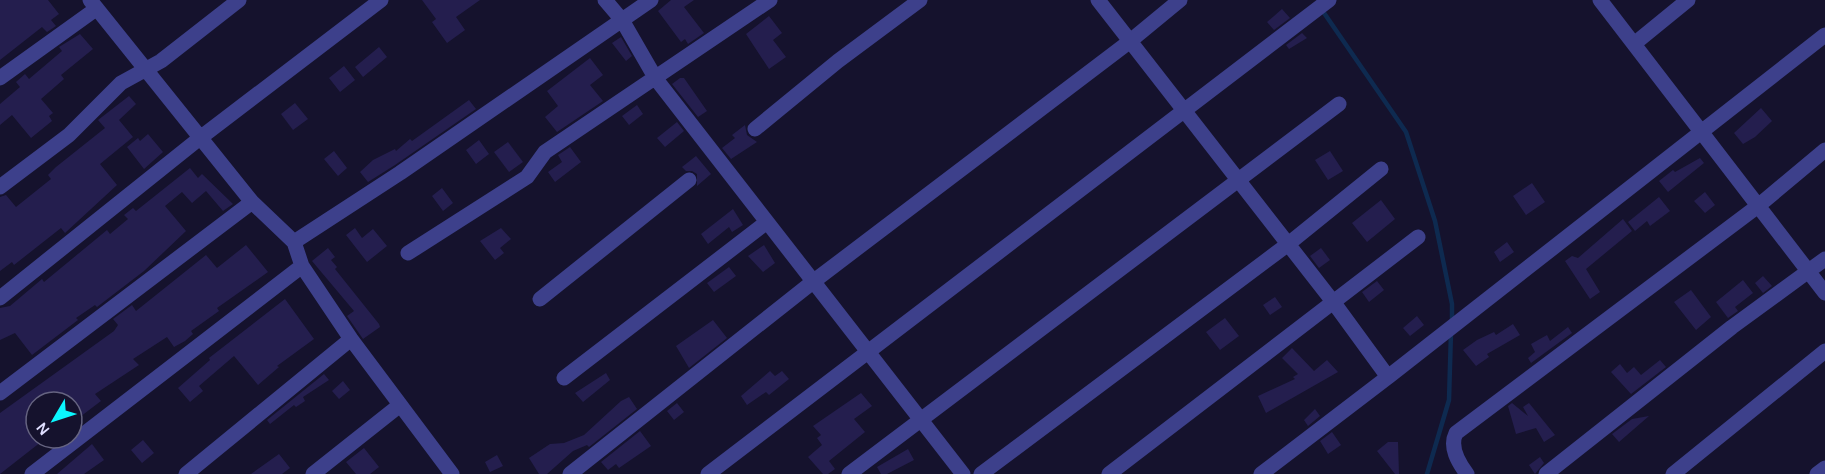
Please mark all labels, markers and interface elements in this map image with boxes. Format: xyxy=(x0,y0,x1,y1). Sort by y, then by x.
north arrow xyxy=(24,390,84,450)
text: N xyxy=(32,419,54,440)

